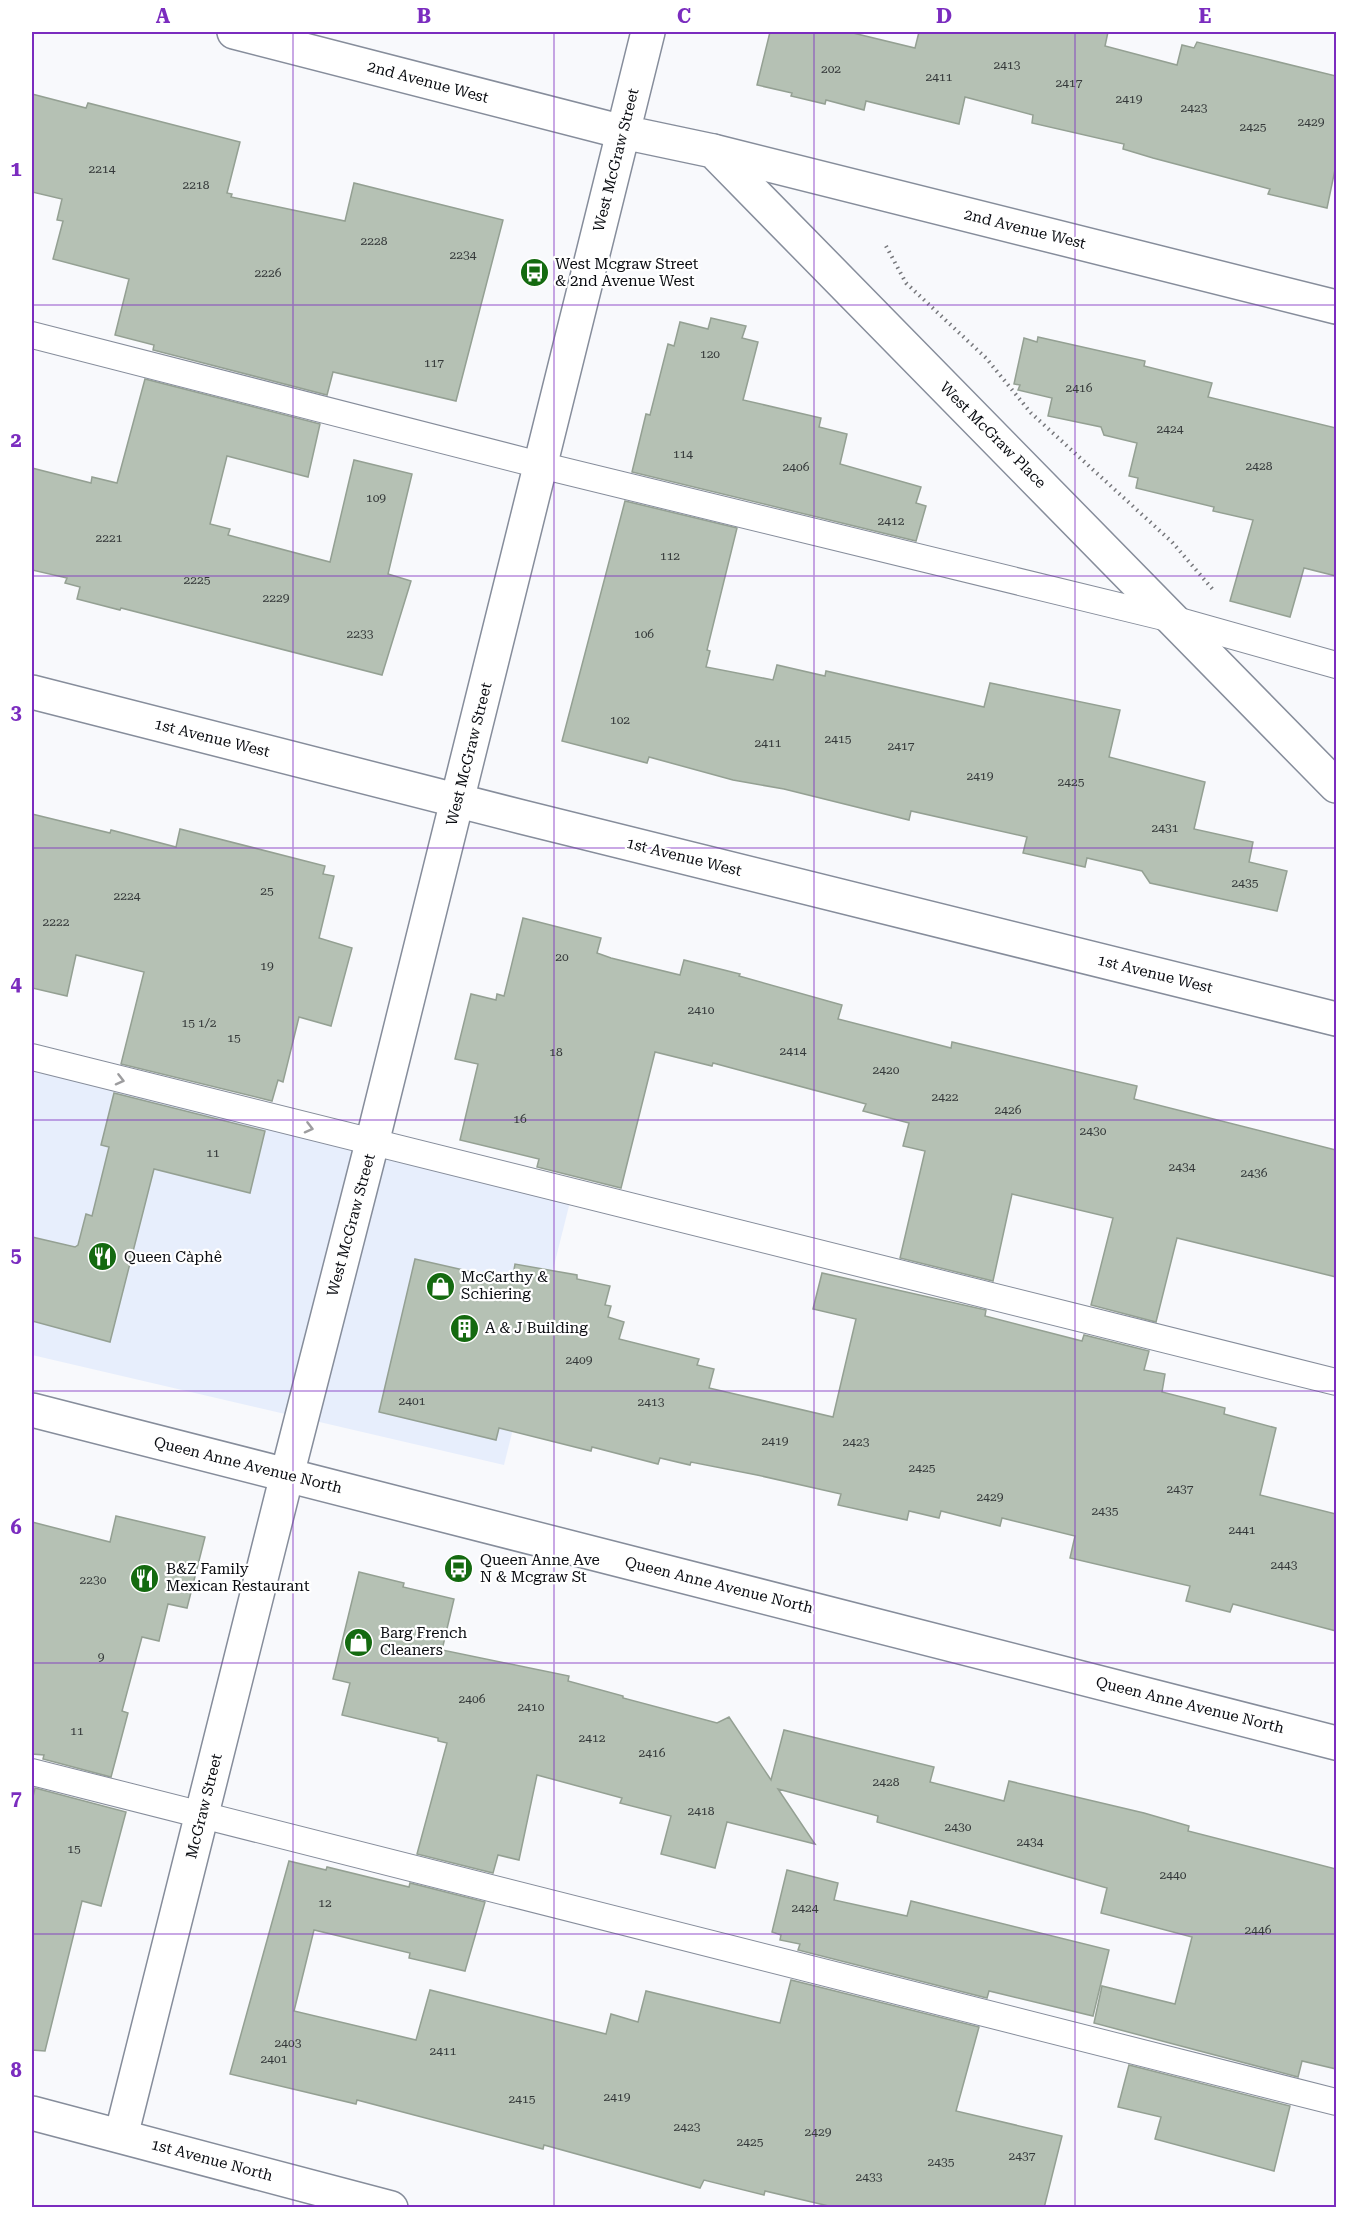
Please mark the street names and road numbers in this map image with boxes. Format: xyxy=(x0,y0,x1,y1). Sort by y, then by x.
street label: 2nd Avenue West xyxy=(365,57,491,107)
street label: West McGraw Street xyxy=(589,86,643,233)
street label: 2nd Avenue West xyxy=(962,205,1088,253)
street label: West McGraw Place xyxy=(936,378,1050,492)
street label: West McGraw Street xyxy=(442,680,496,827)
street label: 1st Avenue West xyxy=(153,715,272,761)
street label: 1st Avenue West xyxy=(625,834,744,880)
street label: 1st Avenue West xyxy=(1096,951,1215,997)
street label: West McGraw Street xyxy=(323,1151,379,1298)
street label: Queen Anne Avenue North xyxy=(152,1433,344,1497)
street label: Queen Anne Avenue North xyxy=(623,1553,815,1617)
street label: Queen Anne Avenue North xyxy=(1094,1673,1286,1737)
street label: McGraw Street xyxy=(182,1751,226,1860)
street label: 1st Avenue North xyxy=(149,2135,275,2185)

